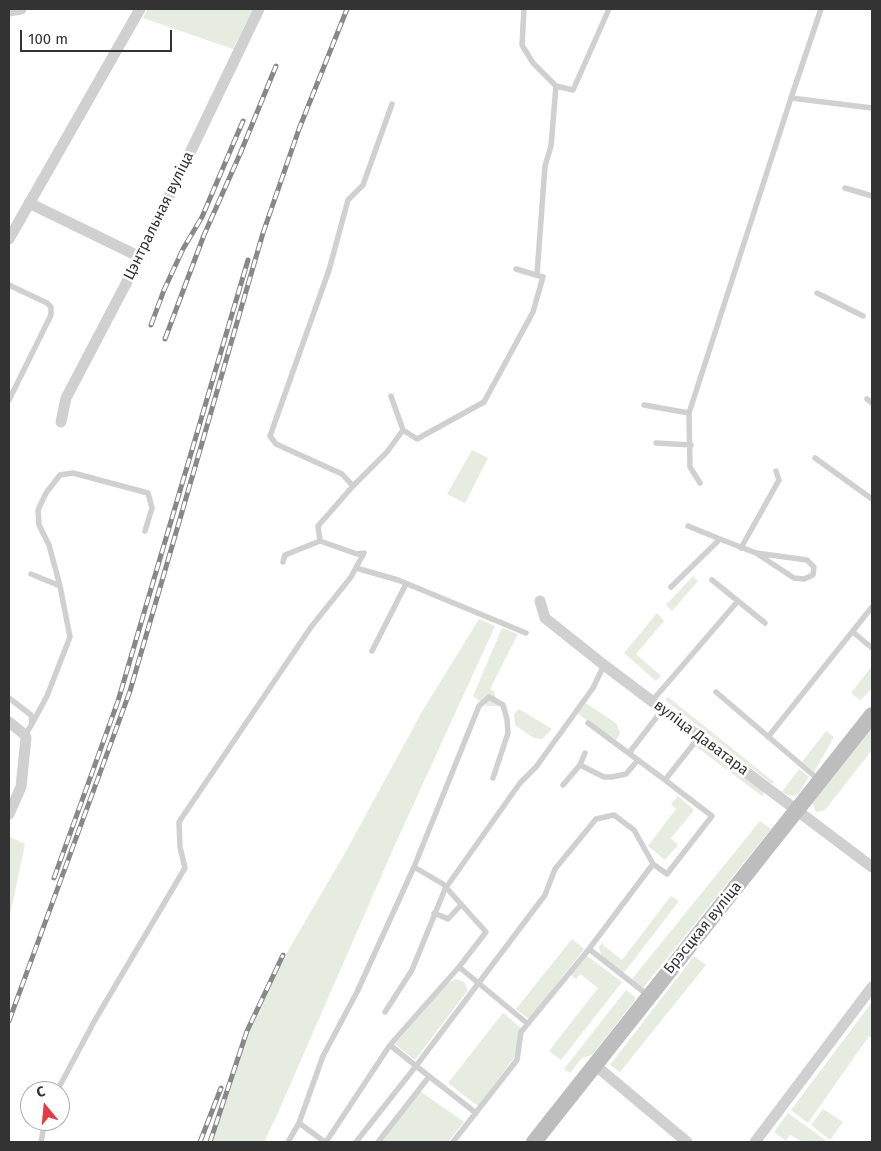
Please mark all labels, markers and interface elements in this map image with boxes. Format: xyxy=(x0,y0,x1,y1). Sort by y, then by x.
scale bar xyxy=(22,20,175,52)
text: 100 m xyxy=(28,30,68,48)
street label: Цэнтральная вуліца xyxy=(120,149,198,283)
street label: вуліца Даватара xyxy=(650,697,752,779)
street label: Брэсцкая вуліца xyxy=(660,878,746,978)
north arrow xyxy=(20,1081,70,1131)
text: С xyxy=(34,1083,47,1101)

